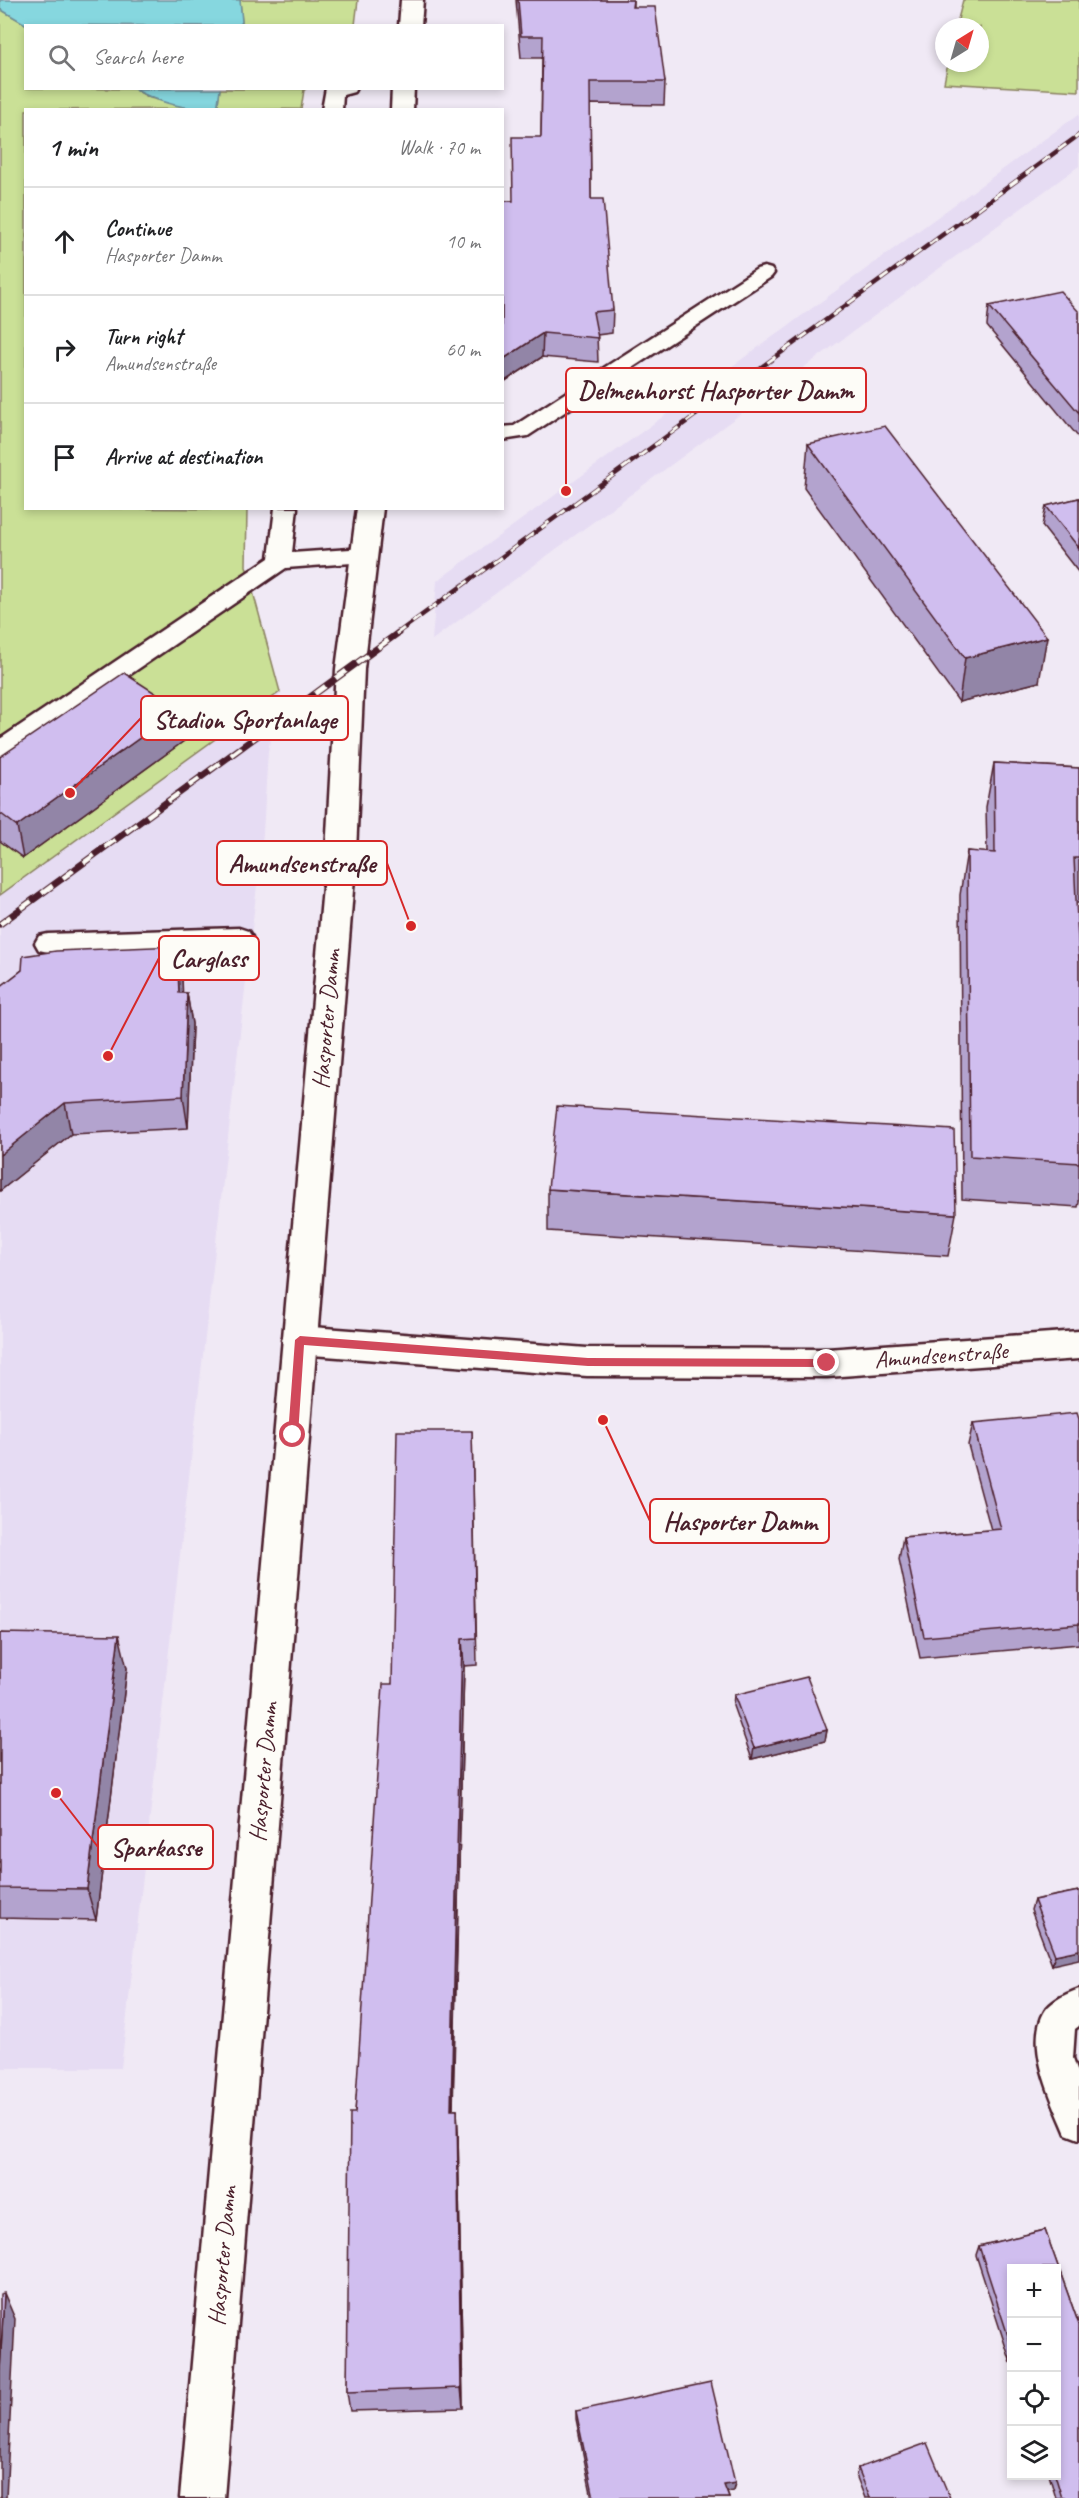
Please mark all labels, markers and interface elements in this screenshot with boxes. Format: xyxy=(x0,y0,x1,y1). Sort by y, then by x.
north arrow xyxy=(935,18,989,72)
search box xyxy=(24,24,504,90)
icon: search xyxy=(45,41,78,74)
text: Search here xyxy=(93,43,183,71)
text: 1 min xyxy=(48,131,98,164)
text: Walk · 70 m xyxy=(399,135,480,160)
text: Continue xyxy=(105,215,171,243)
icon: ahead xyxy=(48,225,81,258)
text: 10 m xyxy=(446,229,480,254)
text: Hasporter Damm xyxy=(105,243,222,268)
text: Turn right xyxy=(105,323,182,351)
icon: right xyxy=(48,333,81,366)
text: 60 m xyxy=(446,337,480,362)
text: Amundsenstraße xyxy=(105,351,216,376)
callout: Delmenhorst Hasporter Damm xyxy=(566,368,866,412)
text: Delmenhorst Hasporter Damm xyxy=(578,374,856,407)
icon: arrive xyxy=(48,441,81,474)
text: Arrive at destination xyxy=(105,443,262,471)
callout: Stadion Sportanlage xyxy=(141,696,348,740)
text: Stadion Sportanlage xyxy=(153,703,339,736)
callout: Amundsenstraße xyxy=(217,841,387,885)
text: Amundsenstraße xyxy=(229,847,378,880)
callout: Carglass xyxy=(159,936,259,980)
text: Carglass xyxy=(171,942,250,975)
street label: Hasporter Damm xyxy=(305,946,347,1090)
street label: Amundsenstraße xyxy=(873,1335,1011,1375)
route end xyxy=(813,1349,839,1375)
route start xyxy=(279,1421,305,1447)
callout: Hasporter Damm xyxy=(650,1499,829,1543)
text: Hasporter Damm xyxy=(663,1505,819,1538)
street label: Hasporter Damm xyxy=(242,1699,284,1843)
callout: Sparkasse xyxy=(98,1825,213,1869)
text: Sparkasse xyxy=(111,1831,204,1864)
street label: Hasporter Damm xyxy=(201,2183,243,2327)
map controls xyxy=(1007,2264,1061,2480)
button: + xyxy=(1007,2264,1061,2318)
button: − xyxy=(1007,2318,1061,2372)
button: locate xyxy=(1007,2372,1061,2426)
button: layers xyxy=(1007,2426,1061,2480)

